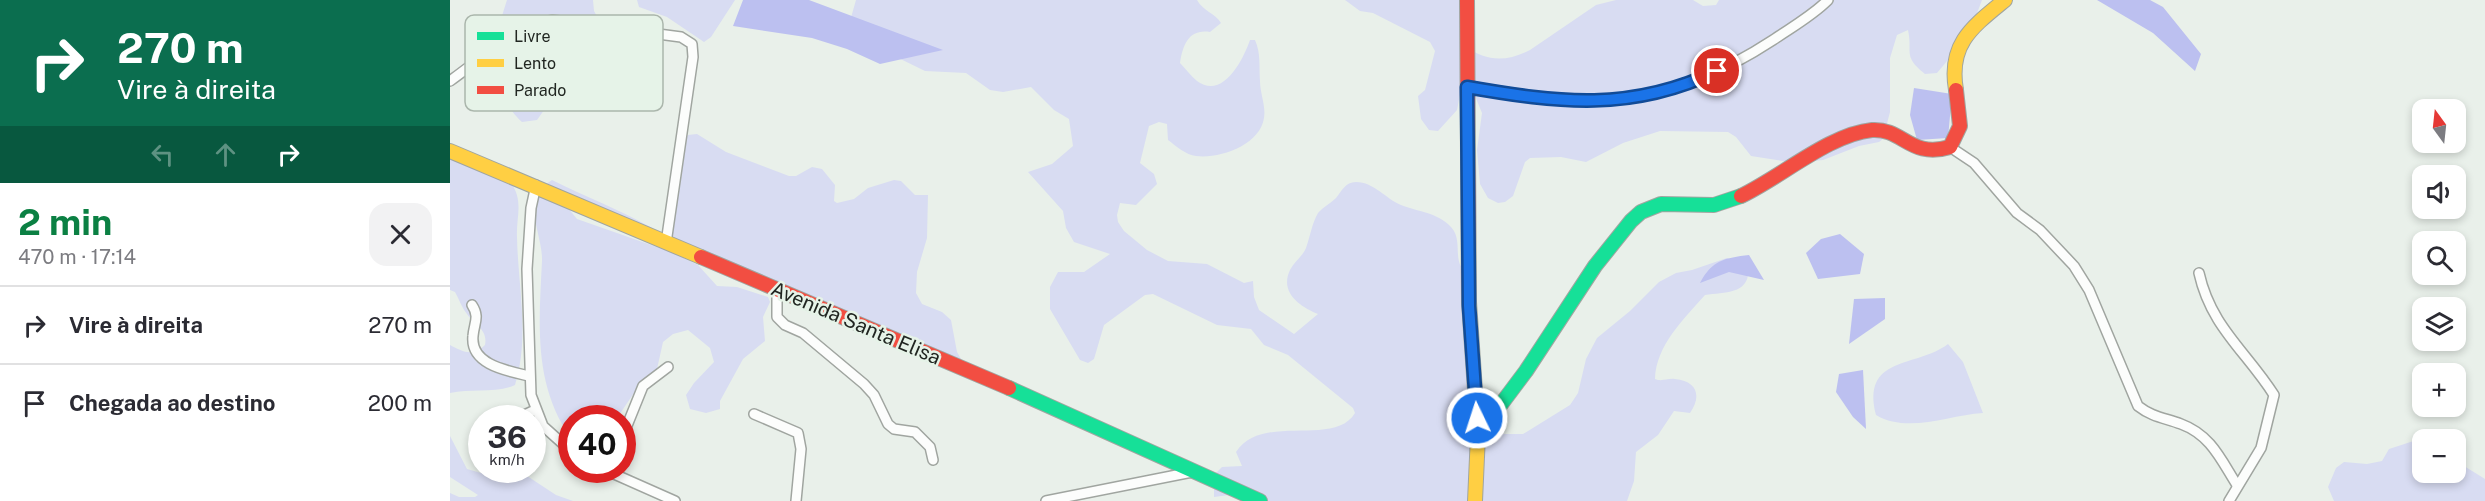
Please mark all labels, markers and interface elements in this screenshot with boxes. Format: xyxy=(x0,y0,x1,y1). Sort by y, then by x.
legend xyxy=(465,15,663,111)
text: 270 m xyxy=(117,23,244,72)
icon: right xyxy=(18,24,96,102)
text: Livre xyxy=(514,27,550,46)
pin xyxy=(1691,45,1742,96)
text: Lento xyxy=(514,54,556,73)
icon: arrive xyxy=(1700,54,1733,87)
text: Vire à direita xyxy=(117,73,276,105)
text: Parado xyxy=(514,81,566,100)
north arrow xyxy=(2412,99,2466,153)
map controls xyxy=(2412,99,2466,483)
icon: left xyxy=(146,138,179,171)
icon: ahead xyxy=(209,138,242,171)
icon: right xyxy=(272,138,305,171)
button: sound xyxy=(2412,165,2466,219)
text: 2 min xyxy=(18,201,112,243)
button: close xyxy=(369,203,432,266)
button: search xyxy=(2412,231,2466,285)
text: 470 m · 17:14 xyxy=(18,245,136,269)
street label: Avenida Santa Elisa xyxy=(768,276,944,370)
button: layers xyxy=(2412,297,2466,351)
icon: right xyxy=(18,309,51,342)
text: Vire à direita xyxy=(69,312,203,338)
text: 270 m xyxy=(368,312,432,338)
button: + xyxy=(2412,363,2466,417)
position arrow xyxy=(1445,386,1509,450)
icon: arrive xyxy=(18,387,51,420)
text: Chegada ao destino xyxy=(69,390,275,416)
text: 200 m xyxy=(368,390,432,416)
speed limit sign: 40 xyxy=(558,405,636,483)
text: 36 xyxy=(487,419,527,455)
button: − xyxy=(2412,429,2466,483)
text: km/h xyxy=(489,451,525,468)

